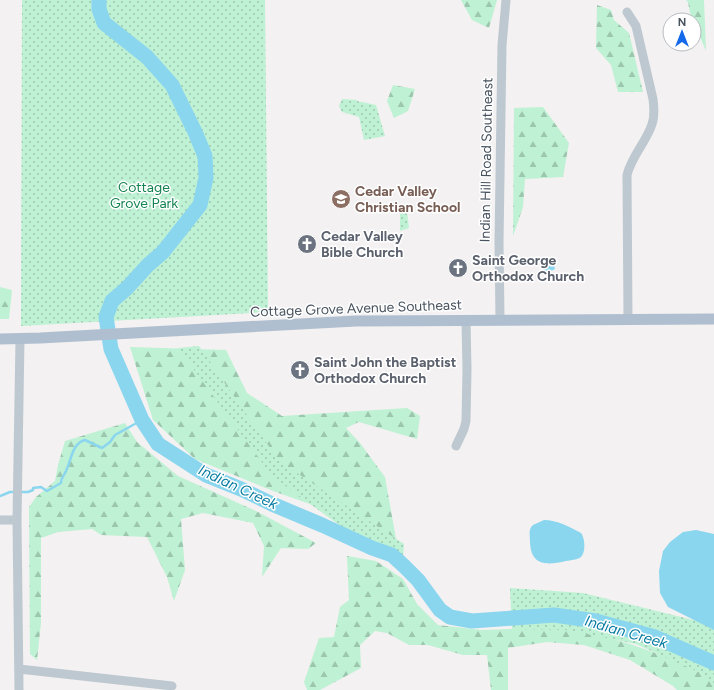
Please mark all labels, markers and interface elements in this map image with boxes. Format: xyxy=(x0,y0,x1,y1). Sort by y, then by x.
north arrow xyxy=(662,12,702,52)
text: N xyxy=(678,16,686,29)
street label: Indian Hill Road Southeast xyxy=(477,77,496,243)
park label: Cottage Grove Park xyxy=(110,179,178,212)
place label: Cedar Valley Christian School xyxy=(355,183,461,216)
school or university icon: Cedar Valley Christian School xyxy=(330,188,352,210)
place label: Cedar Valley Bible Church xyxy=(321,228,404,261)
church icon: Cedar Valley Bible Church xyxy=(296,233,318,255)
place label: Saint George Orthodox Church xyxy=(472,252,584,285)
church icon: Saint George Orthodox Church xyxy=(447,257,469,279)
street label: Cottage Grove Avenue Southeast xyxy=(250,296,462,321)
place label: Saint John the Baptist Orthodox Church xyxy=(314,354,457,387)
church icon: Saint John the Baptist Orthodox Church xyxy=(289,359,311,381)
water label: Indian Creek xyxy=(196,461,281,513)
water label: Indian Creek xyxy=(583,612,670,653)

